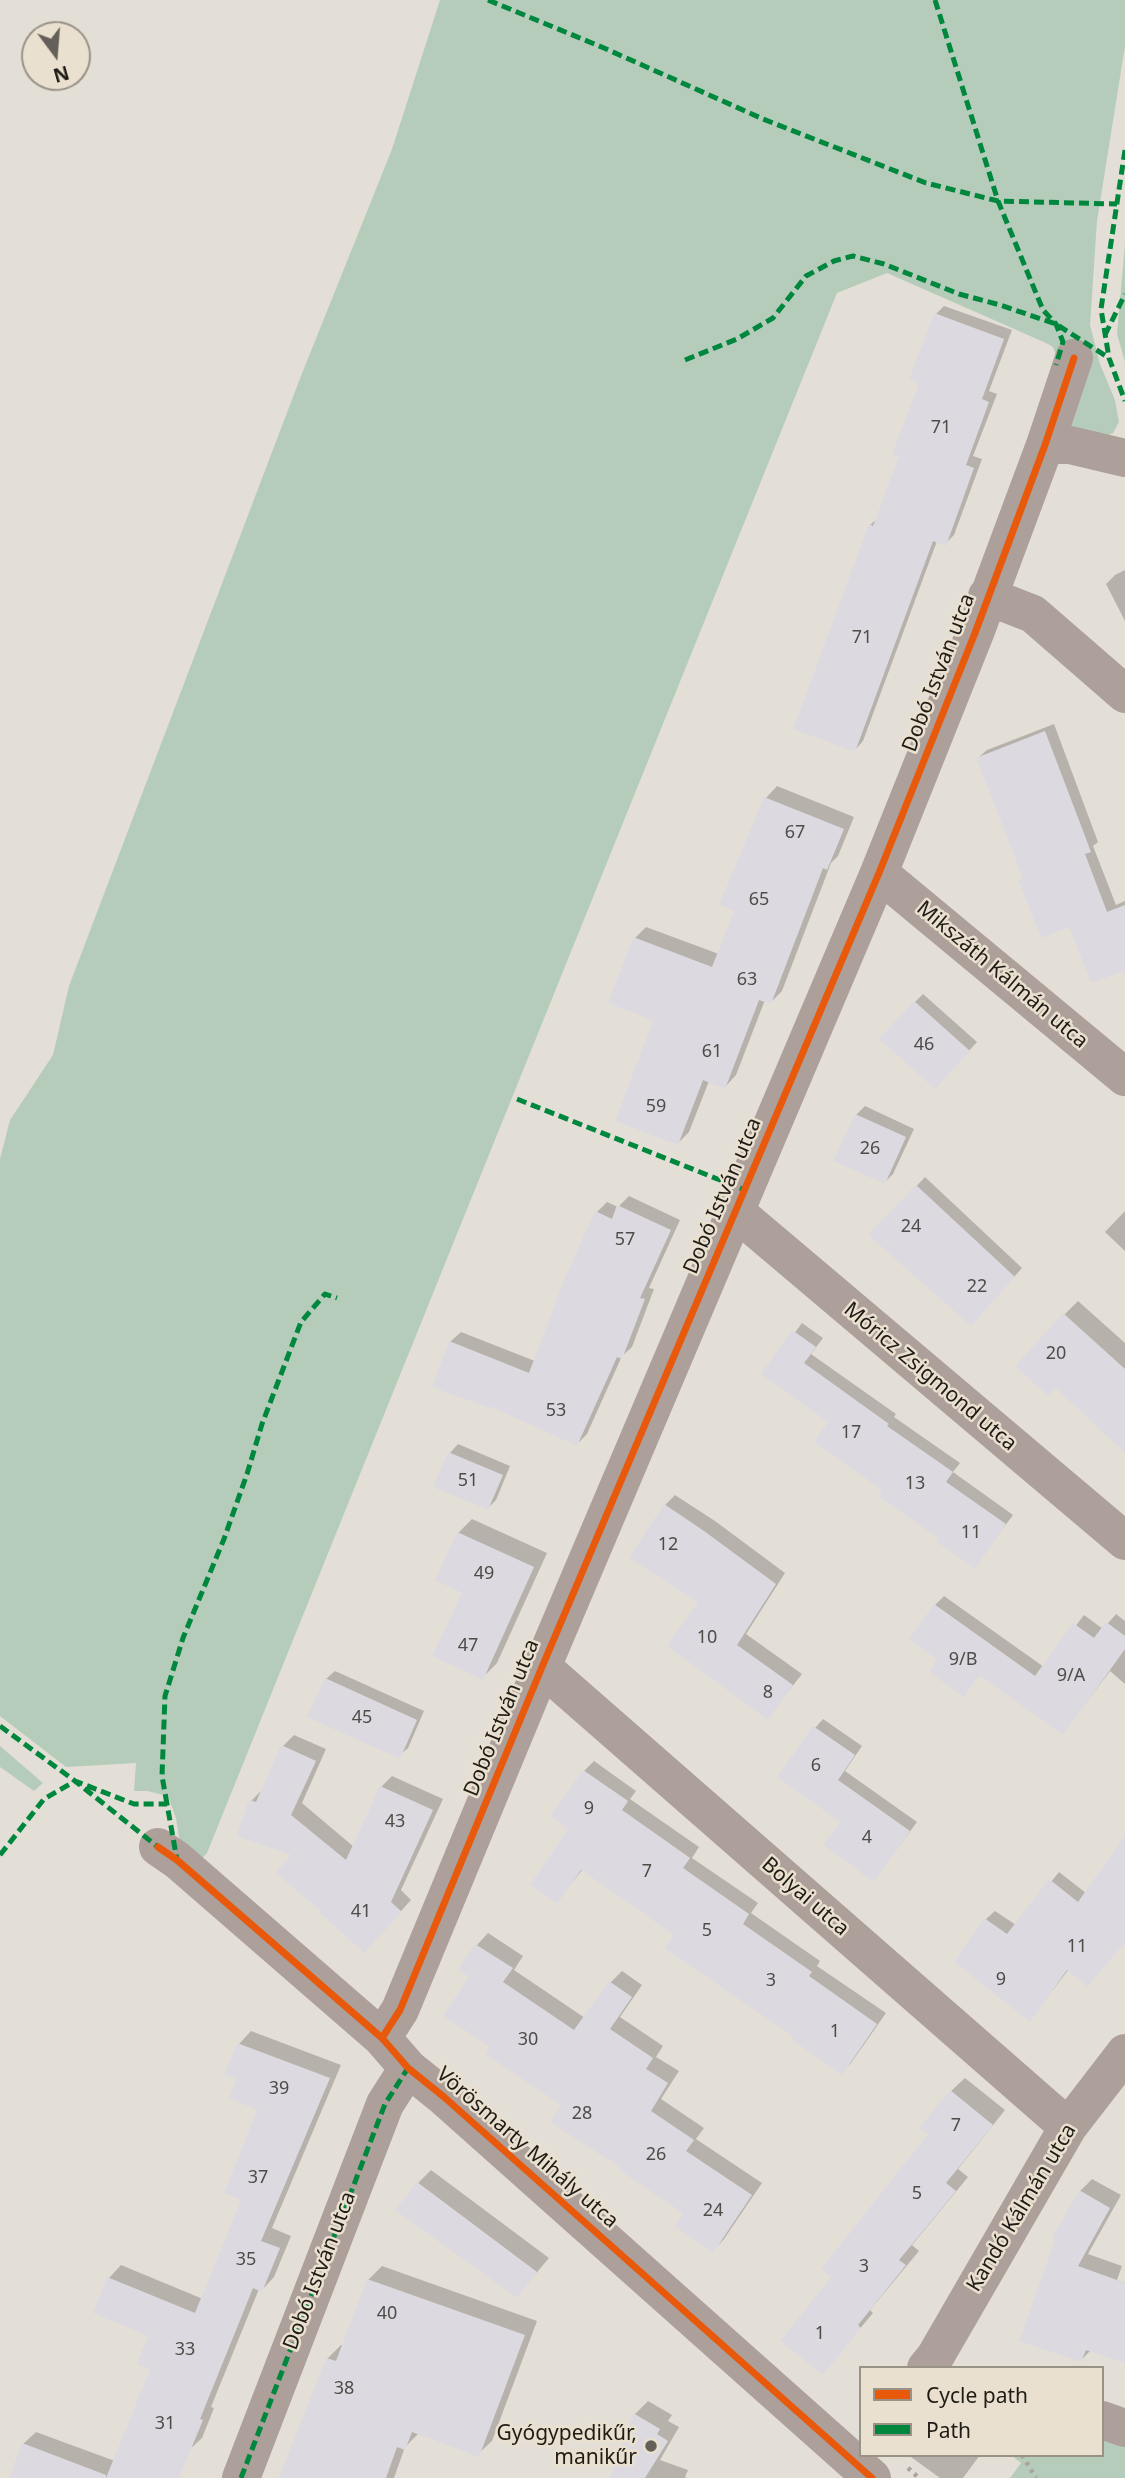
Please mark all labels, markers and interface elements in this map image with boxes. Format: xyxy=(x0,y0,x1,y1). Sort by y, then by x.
north arrow xyxy=(21,21,91,91)
text: N xyxy=(50,60,72,89)
house number: 71 xyxy=(931,417,951,439)
street label: Dobó István utca xyxy=(897,590,981,756)
house number: 71 xyxy=(852,627,872,649)
house number: 67 xyxy=(785,822,805,844)
house number: 65 xyxy=(749,889,769,911)
street label: Mikszáth Kálmán utca xyxy=(911,896,1093,1054)
house number: 63 xyxy=(737,969,757,991)
house number: 46 xyxy=(914,1034,934,1056)
house number: 61 xyxy=(702,1041,722,1063)
house number: 59 xyxy=(646,1096,666,1118)
street label: Dobó István utca xyxy=(679,1114,767,1278)
house number: 26 xyxy=(860,1138,880,1160)
house number: 24 xyxy=(901,1216,921,1238)
house number: 57 xyxy=(615,1229,635,1251)
house number: 22 xyxy=(967,1276,987,1298)
street label: Móricz Zsigmond utca xyxy=(838,1297,1022,1457)
house number: 20 xyxy=(1046,1343,1066,1365)
house number: 53 xyxy=(546,1400,566,1422)
house number: 17 xyxy=(841,1422,861,1444)
house number: 51 xyxy=(458,1470,478,1492)
house number: 13 xyxy=(905,1473,925,1495)
house number: 11 xyxy=(961,1522,981,1544)
house number: 12 xyxy=(658,1534,678,1556)
house number: 49 xyxy=(474,1563,494,1585)
house number: 10 xyxy=(697,1627,717,1649)
house number: 47 xyxy=(458,1635,478,1657)
street label: Dobó István utca xyxy=(459,1636,545,1800)
house number: 9/B xyxy=(949,1649,977,1671)
house number: 9/A xyxy=(1057,1665,1085,1687)
house number: 8 xyxy=(763,1682,773,1704)
house number: 45 xyxy=(352,1707,372,1729)
house number: 6 xyxy=(811,1755,821,1777)
house number: 9 xyxy=(584,1798,594,1820)
house number: 43 xyxy=(385,1811,405,1833)
house number: 4 xyxy=(862,1827,872,1849)
street label: Bolyai utca xyxy=(756,1852,854,1942)
house number: 7 xyxy=(642,1861,652,1883)
house number: 41 xyxy=(351,1901,371,1923)
house number: 5 xyxy=(702,1920,712,1942)
house number: 11 xyxy=(1067,1936,1087,1958)
house number: 9 xyxy=(996,1969,1006,1991)
house number: 3 xyxy=(766,1970,776,1992)
house number: 1 xyxy=(830,2021,840,2043)
house number: 30 xyxy=(518,2029,538,2051)
street label: Vörösmarty Mihály utca xyxy=(431,2062,623,2234)
house number: 39 xyxy=(269,2078,289,2100)
house number: 28 xyxy=(572,2103,592,2125)
house number: 7 xyxy=(951,2115,961,2137)
street label: Kandó Kálmán utca xyxy=(962,2120,1082,2296)
house number: 26 xyxy=(646,2144,666,2166)
house number: 37 xyxy=(248,2167,268,2189)
house number: 5 xyxy=(912,2183,922,2205)
street label: Dobó István utca xyxy=(278,2188,362,2354)
house number: 24 xyxy=(703,2200,723,2222)
house number: 35 xyxy=(236,2249,256,2271)
house number: 3 xyxy=(859,2256,869,2278)
house number: 40 xyxy=(377,2303,397,2325)
house number: 1 xyxy=(815,2323,825,2345)
house number: 33 xyxy=(175,2339,195,2361)
legend xyxy=(859,2366,1104,2457)
house number: 38 xyxy=(334,2378,354,2400)
text: Cycle path xyxy=(926,2381,1028,2409)
house number: 31 xyxy=(155,2413,175,2435)
text: Path xyxy=(926,2416,971,2444)
place label: Gyógypedikűr, manikűr xyxy=(496,2421,637,2471)
marker: Gyógypedikűr, manikűr xyxy=(643,2438,659,2454)

